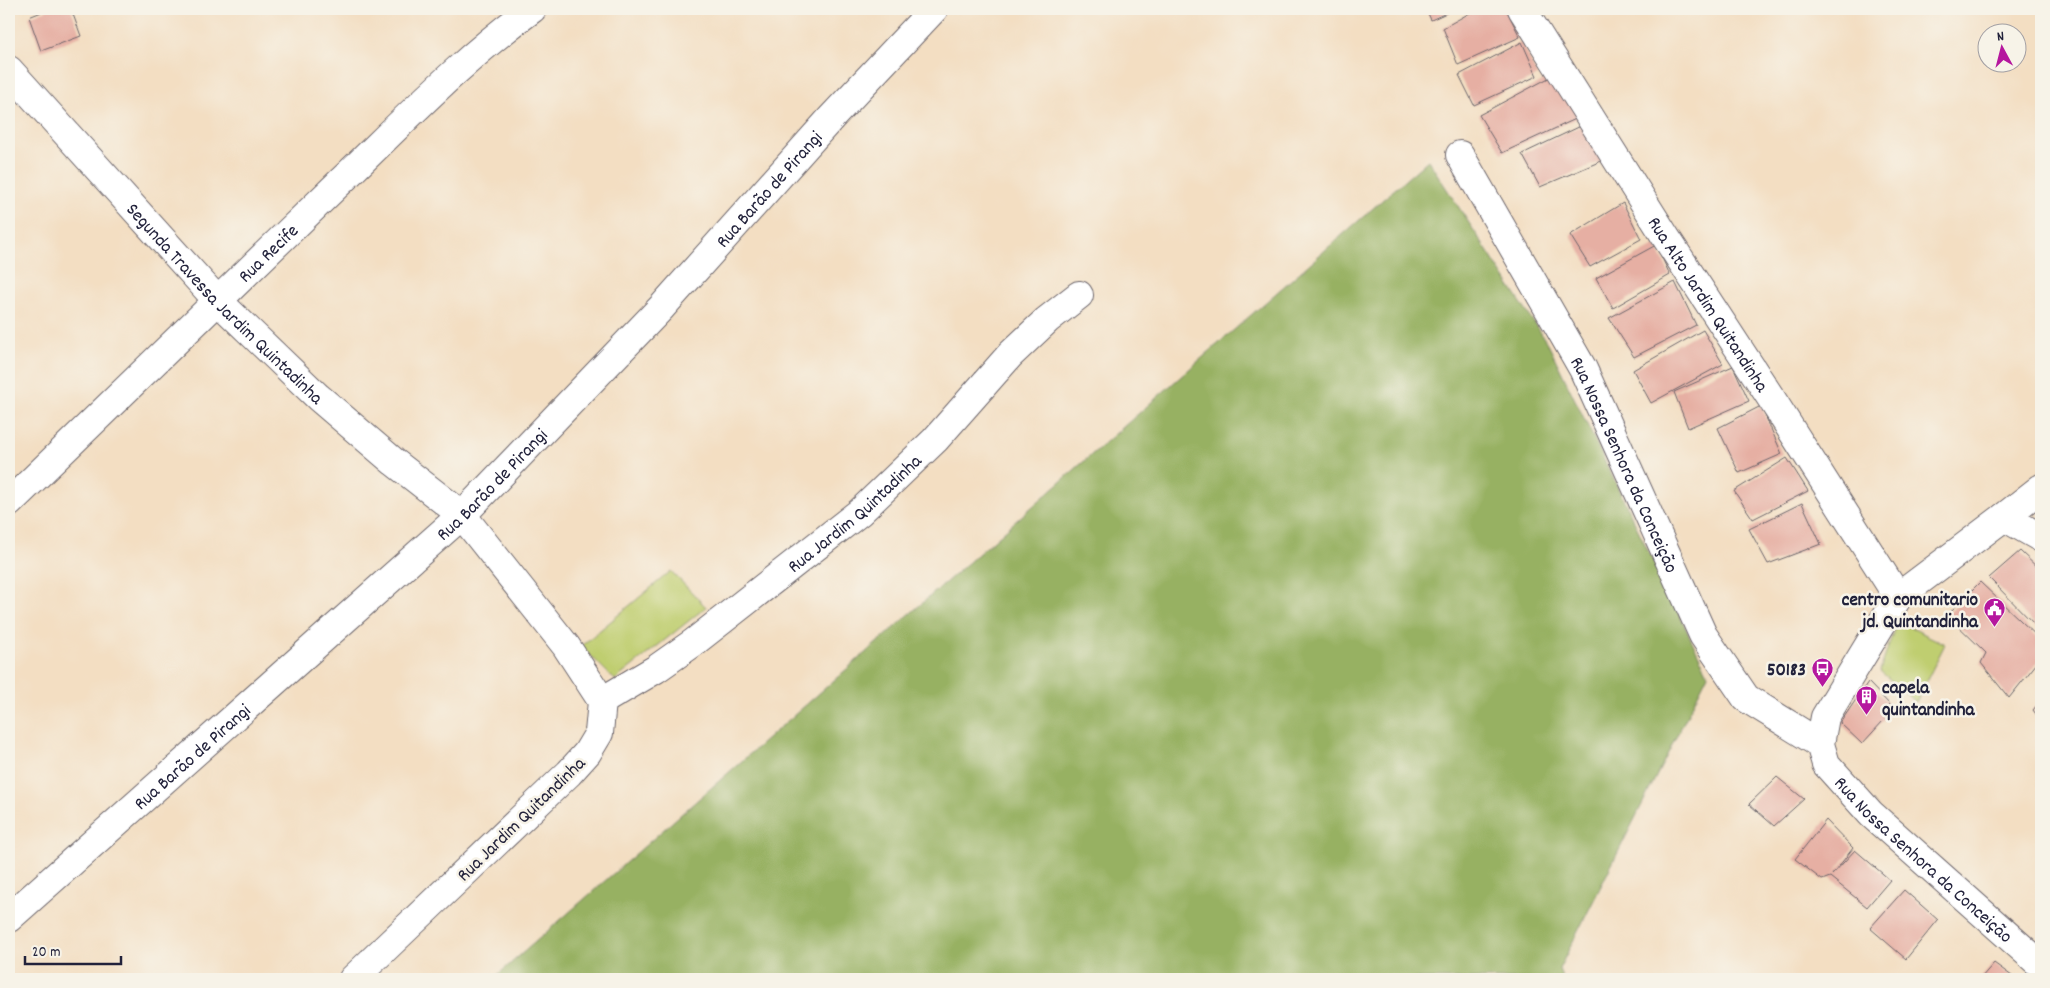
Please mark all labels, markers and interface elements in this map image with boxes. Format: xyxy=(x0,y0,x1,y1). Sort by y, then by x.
north arrow xyxy=(1978,22,2028,72)
text: N xyxy=(1996,27,2005,47)
street label: Rua Barão de Pirangi xyxy=(711,126,831,255)
street label: Segunda Travessa Jardim Quintadinha xyxy=(118,198,329,413)
street label: Rua Alto Jardim Quitandinha xyxy=(1639,212,1774,399)
street label: Rua Recife xyxy=(234,219,306,290)
street label: Rua Nossa Senhora da Conceição xyxy=(1562,353,1683,578)
street label: Rua Barão de Pirangi xyxy=(432,423,556,549)
street label: Rua Jardim Quintadinha xyxy=(783,449,930,581)
place label: centro comunitario jd. Quintandinha xyxy=(1842,588,1979,637)
public building icon: centro comunitario jd. Quintandinha xyxy=(1982,597,2006,628)
bus stop icon: 50183 xyxy=(1810,656,1834,687)
place label: 50183 xyxy=(1767,658,1806,685)
place label: capela quintandinha xyxy=(1882,676,1975,725)
building icon: capela quintandinha xyxy=(1854,685,1878,716)
street label: Rua Barão de Pirangi xyxy=(129,699,258,818)
street label: Rua Jardim Quitandinha xyxy=(452,751,594,889)
street label: Rua Nossa Senhora da Conceição xyxy=(1826,772,2017,951)
scale bar xyxy=(25,933,121,965)
text: 20 m xyxy=(32,942,60,964)

